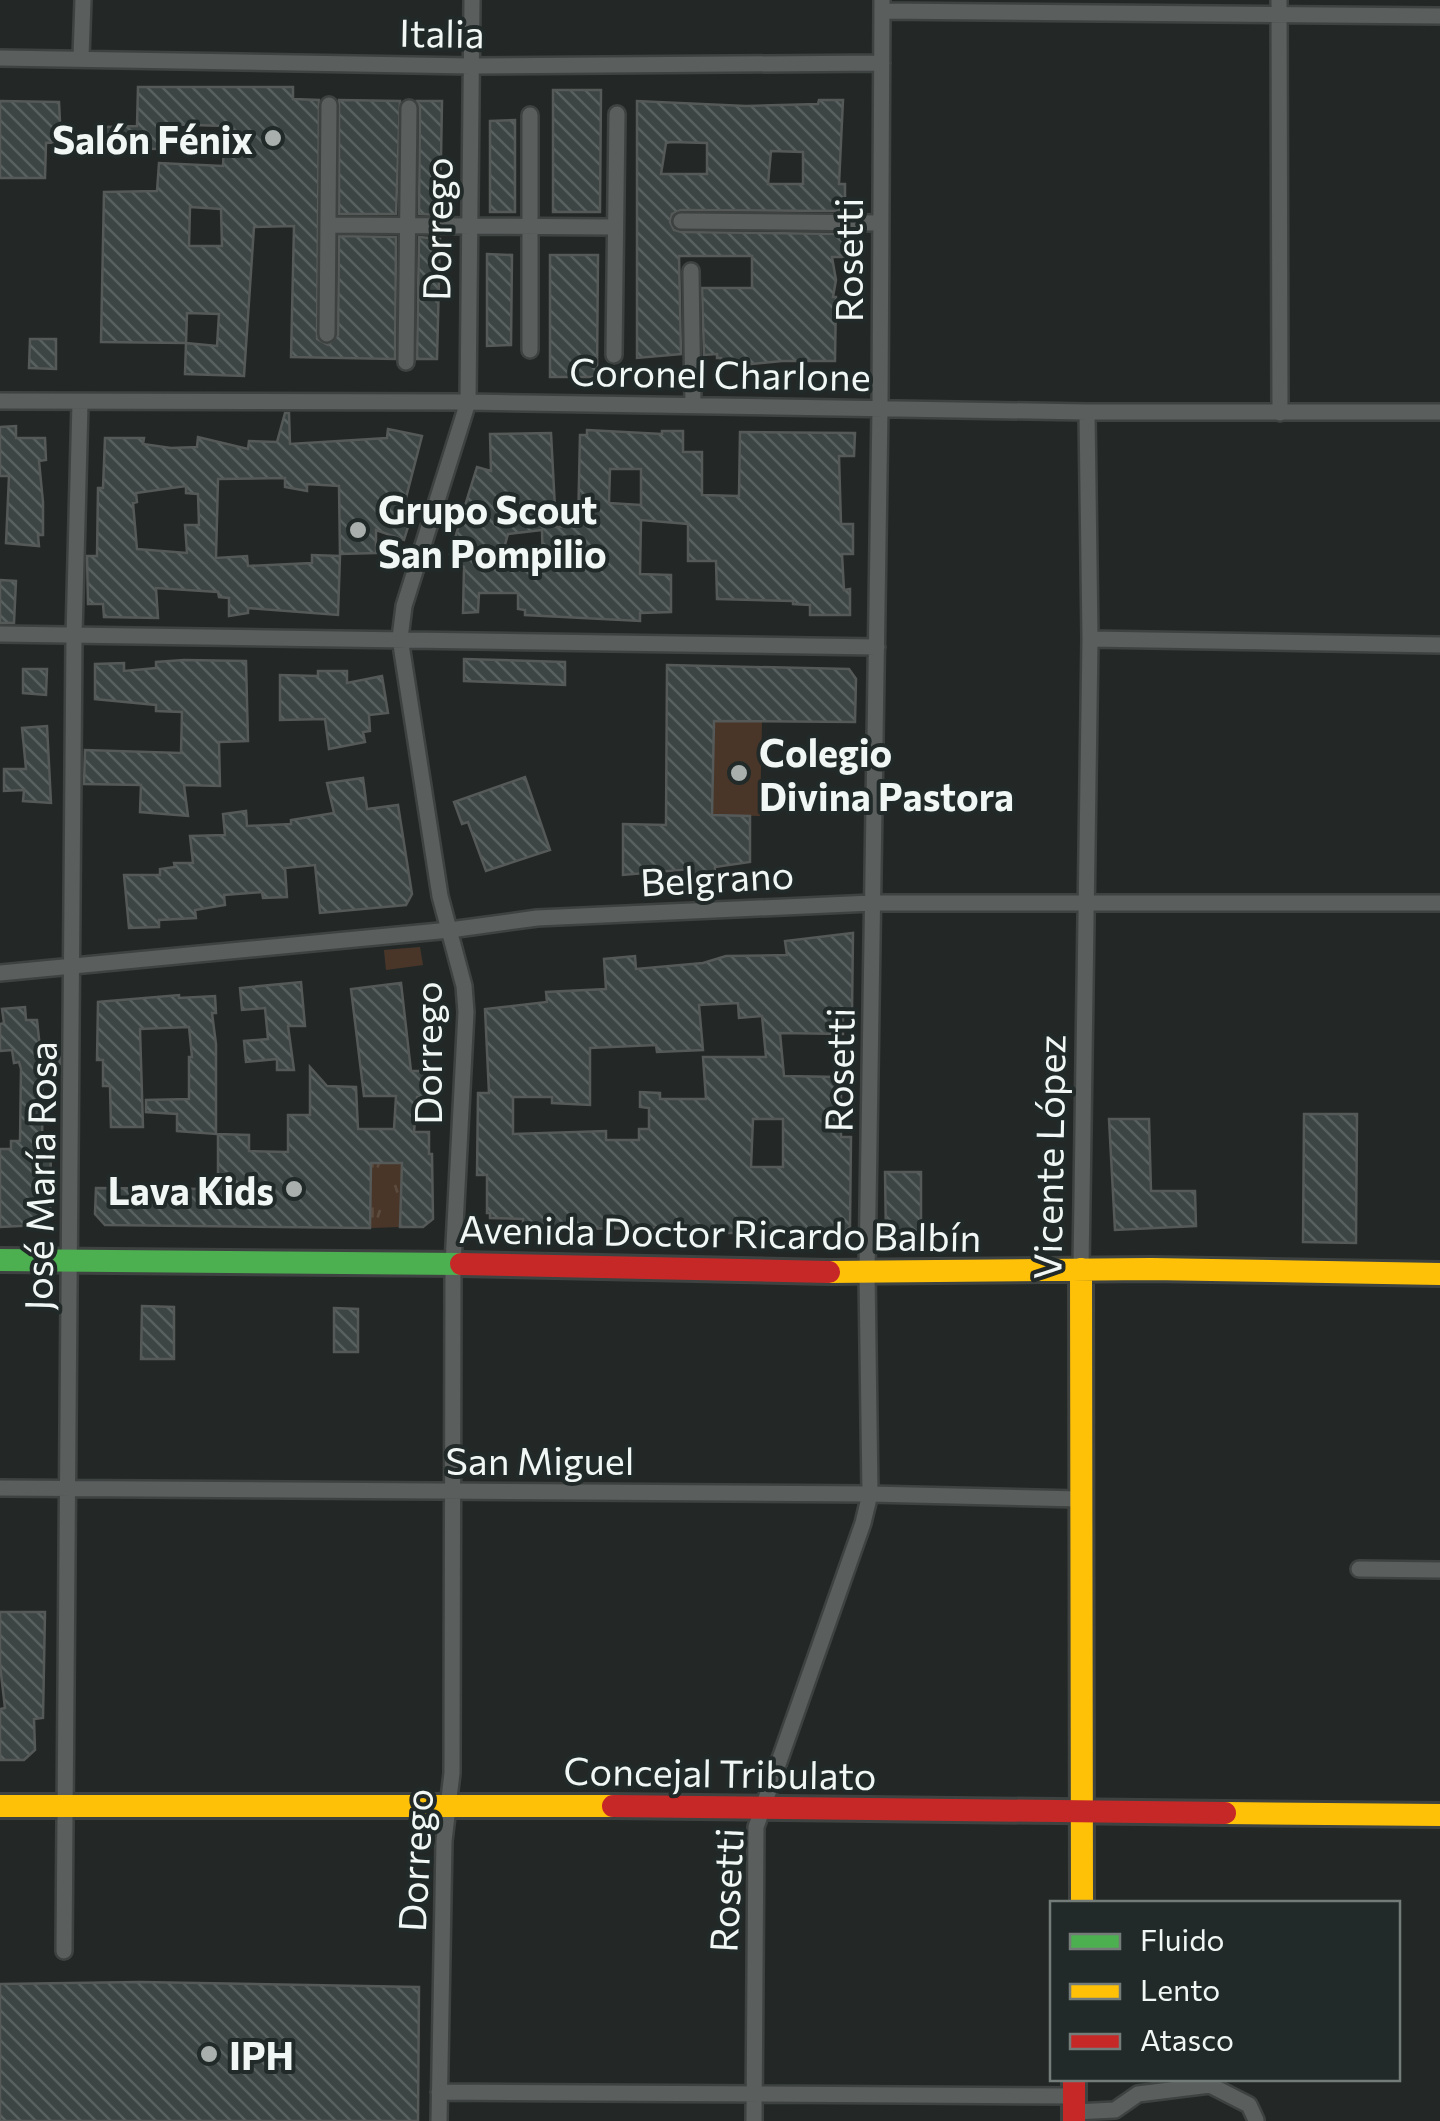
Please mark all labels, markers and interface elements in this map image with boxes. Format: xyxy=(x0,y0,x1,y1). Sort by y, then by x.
street label: Italia xyxy=(399,8,485,56)
place label: Salón Fénix xyxy=(52,115,253,162)
marker: Salón Fénix xyxy=(262,127,284,149)
street label: Dorrego xyxy=(411,157,461,301)
street label: Rosetti xyxy=(824,198,871,322)
street label: Coronel Charlone xyxy=(569,347,871,399)
place label: Grupo Scout San Pompilio xyxy=(378,485,607,576)
marker: Grupo Scout San Pompilio xyxy=(347,519,369,541)
place label: Colegio Divina Pastora xyxy=(759,728,1014,819)
marker: Colegio Divina Pastora xyxy=(728,762,750,784)
street label: Belgrano xyxy=(639,850,795,904)
street label: Dorrego xyxy=(403,981,450,1125)
street label: Rosetti xyxy=(813,1007,863,1133)
street label: Vicente López xyxy=(1022,1034,1074,1280)
street label: José María Rosa xyxy=(13,1041,65,1311)
place label: Lava Kids xyxy=(108,1166,274,1213)
marker: Lava Kids xyxy=(283,1178,305,1200)
street label: Avenida Doctor Ricardo Balbín xyxy=(458,1204,982,1260)
street label: San Miguel xyxy=(446,1436,634,1483)
street label: Concejal Tribulato xyxy=(563,1746,877,1798)
street label: Dorrego xyxy=(387,1787,441,1933)
street label: Rosetti xyxy=(698,1827,752,1953)
legend xyxy=(1050,1901,1400,2081)
text: Fluido xyxy=(1140,1920,1225,1957)
text: Lento xyxy=(1140,1970,1220,2007)
text: Atasco xyxy=(1140,2020,1234,2057)
place label: IPH xyxy=(229,2031,294,2078)
marker: IPH xyxy=(198,2043,220,2065)

